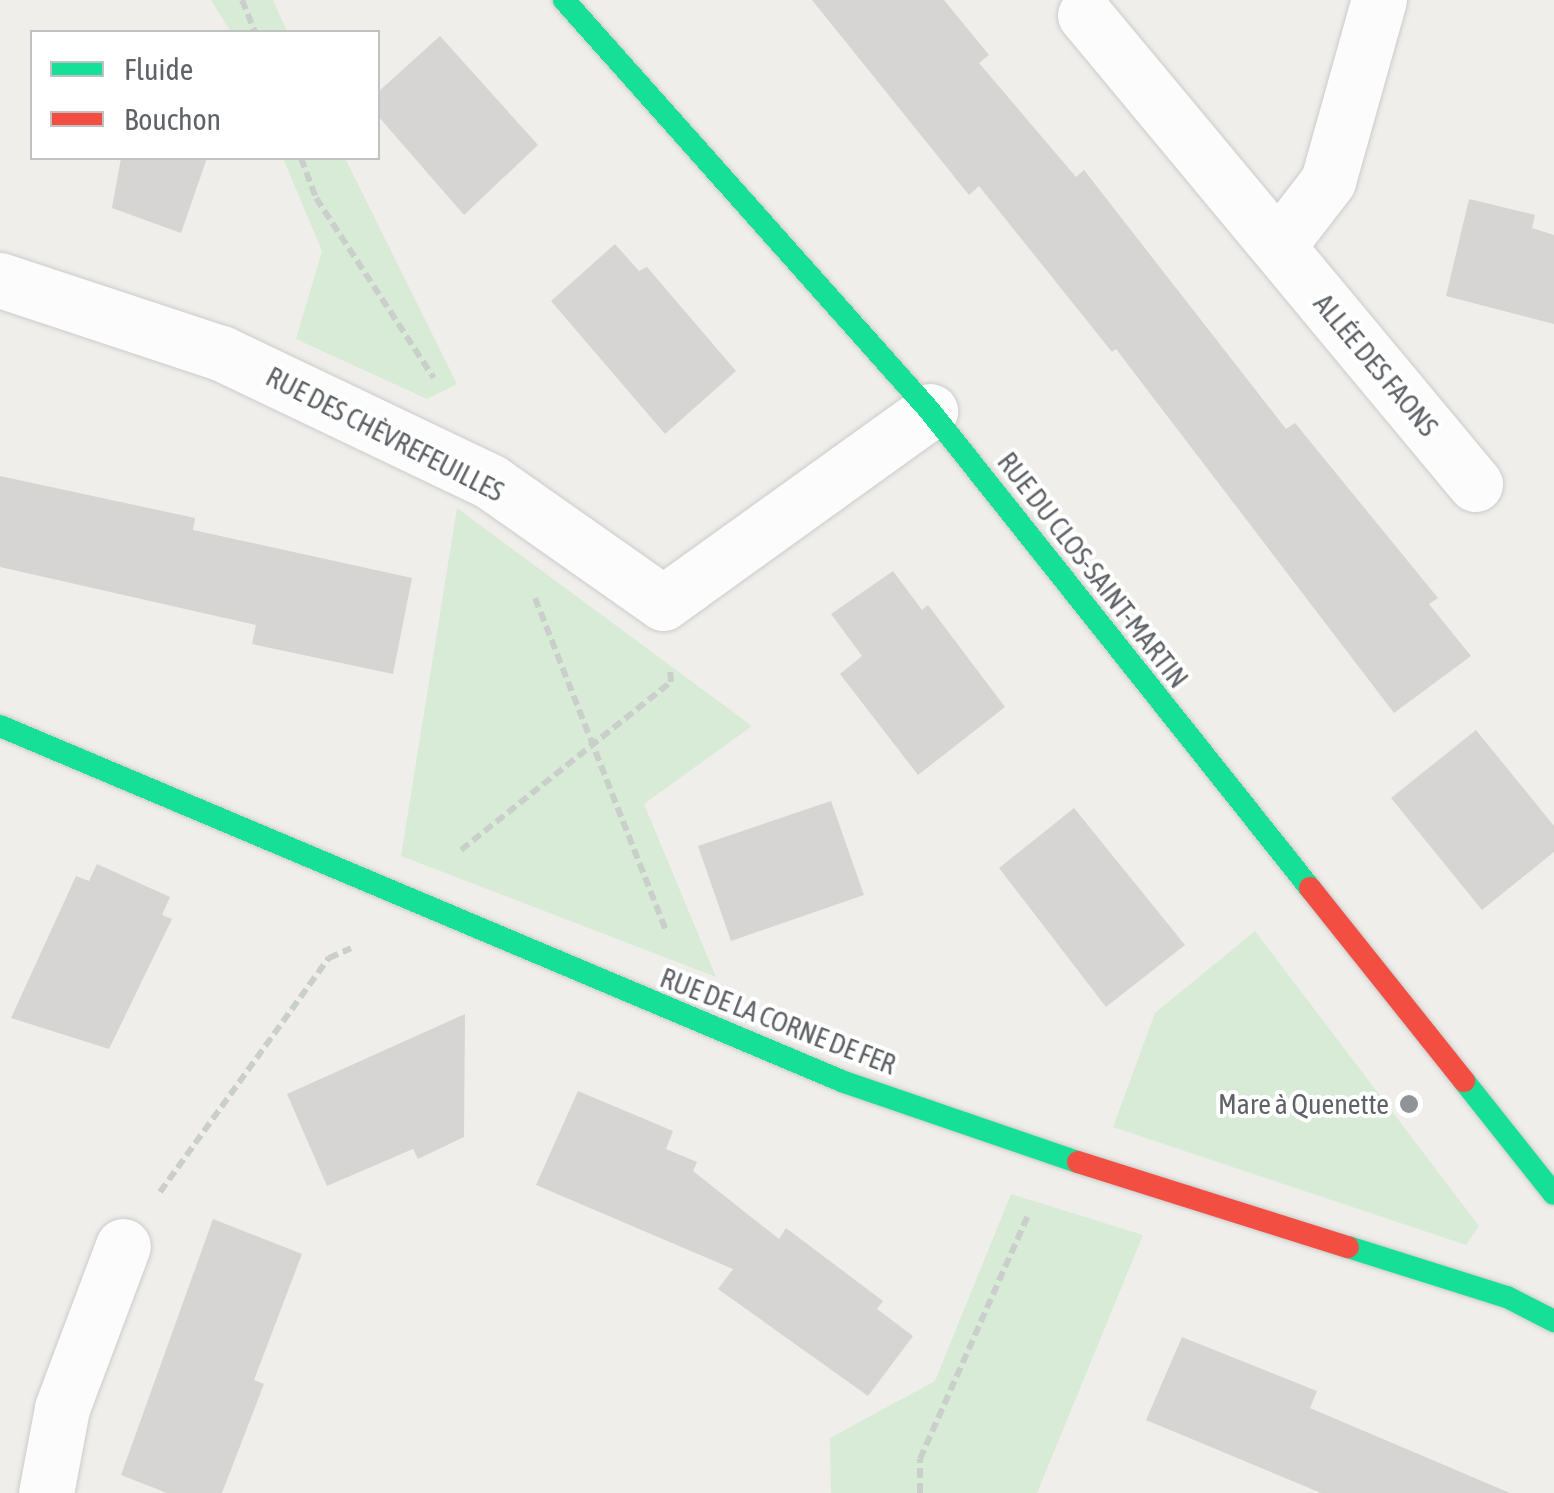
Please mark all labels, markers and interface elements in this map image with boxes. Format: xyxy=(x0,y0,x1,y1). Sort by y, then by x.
legend xyxy=(30,30,380,160)
text: Fluide xyxy=(124,52,193,86)
text: Bouchon xyxy=(124,102,221,136)
street label: ALLÉE DES FAONS xyxy=(1307,287,1445,443)
street label: RUE DES CHÈVREFEUILLES xyxy=(261,360,509,508)
street label: RUE DU CLOS-SAINT-MARTIN xyxy=(991,445,1195,695)
street label: RUE DE LA CORNE DE FER xyxy=(656,961,900,1081)
place label: Mare à Quenette xyxy=(1218,1087,1389,1121)
marker: Mare à Quenette xyxy=(1398,1093,1420,1115)

